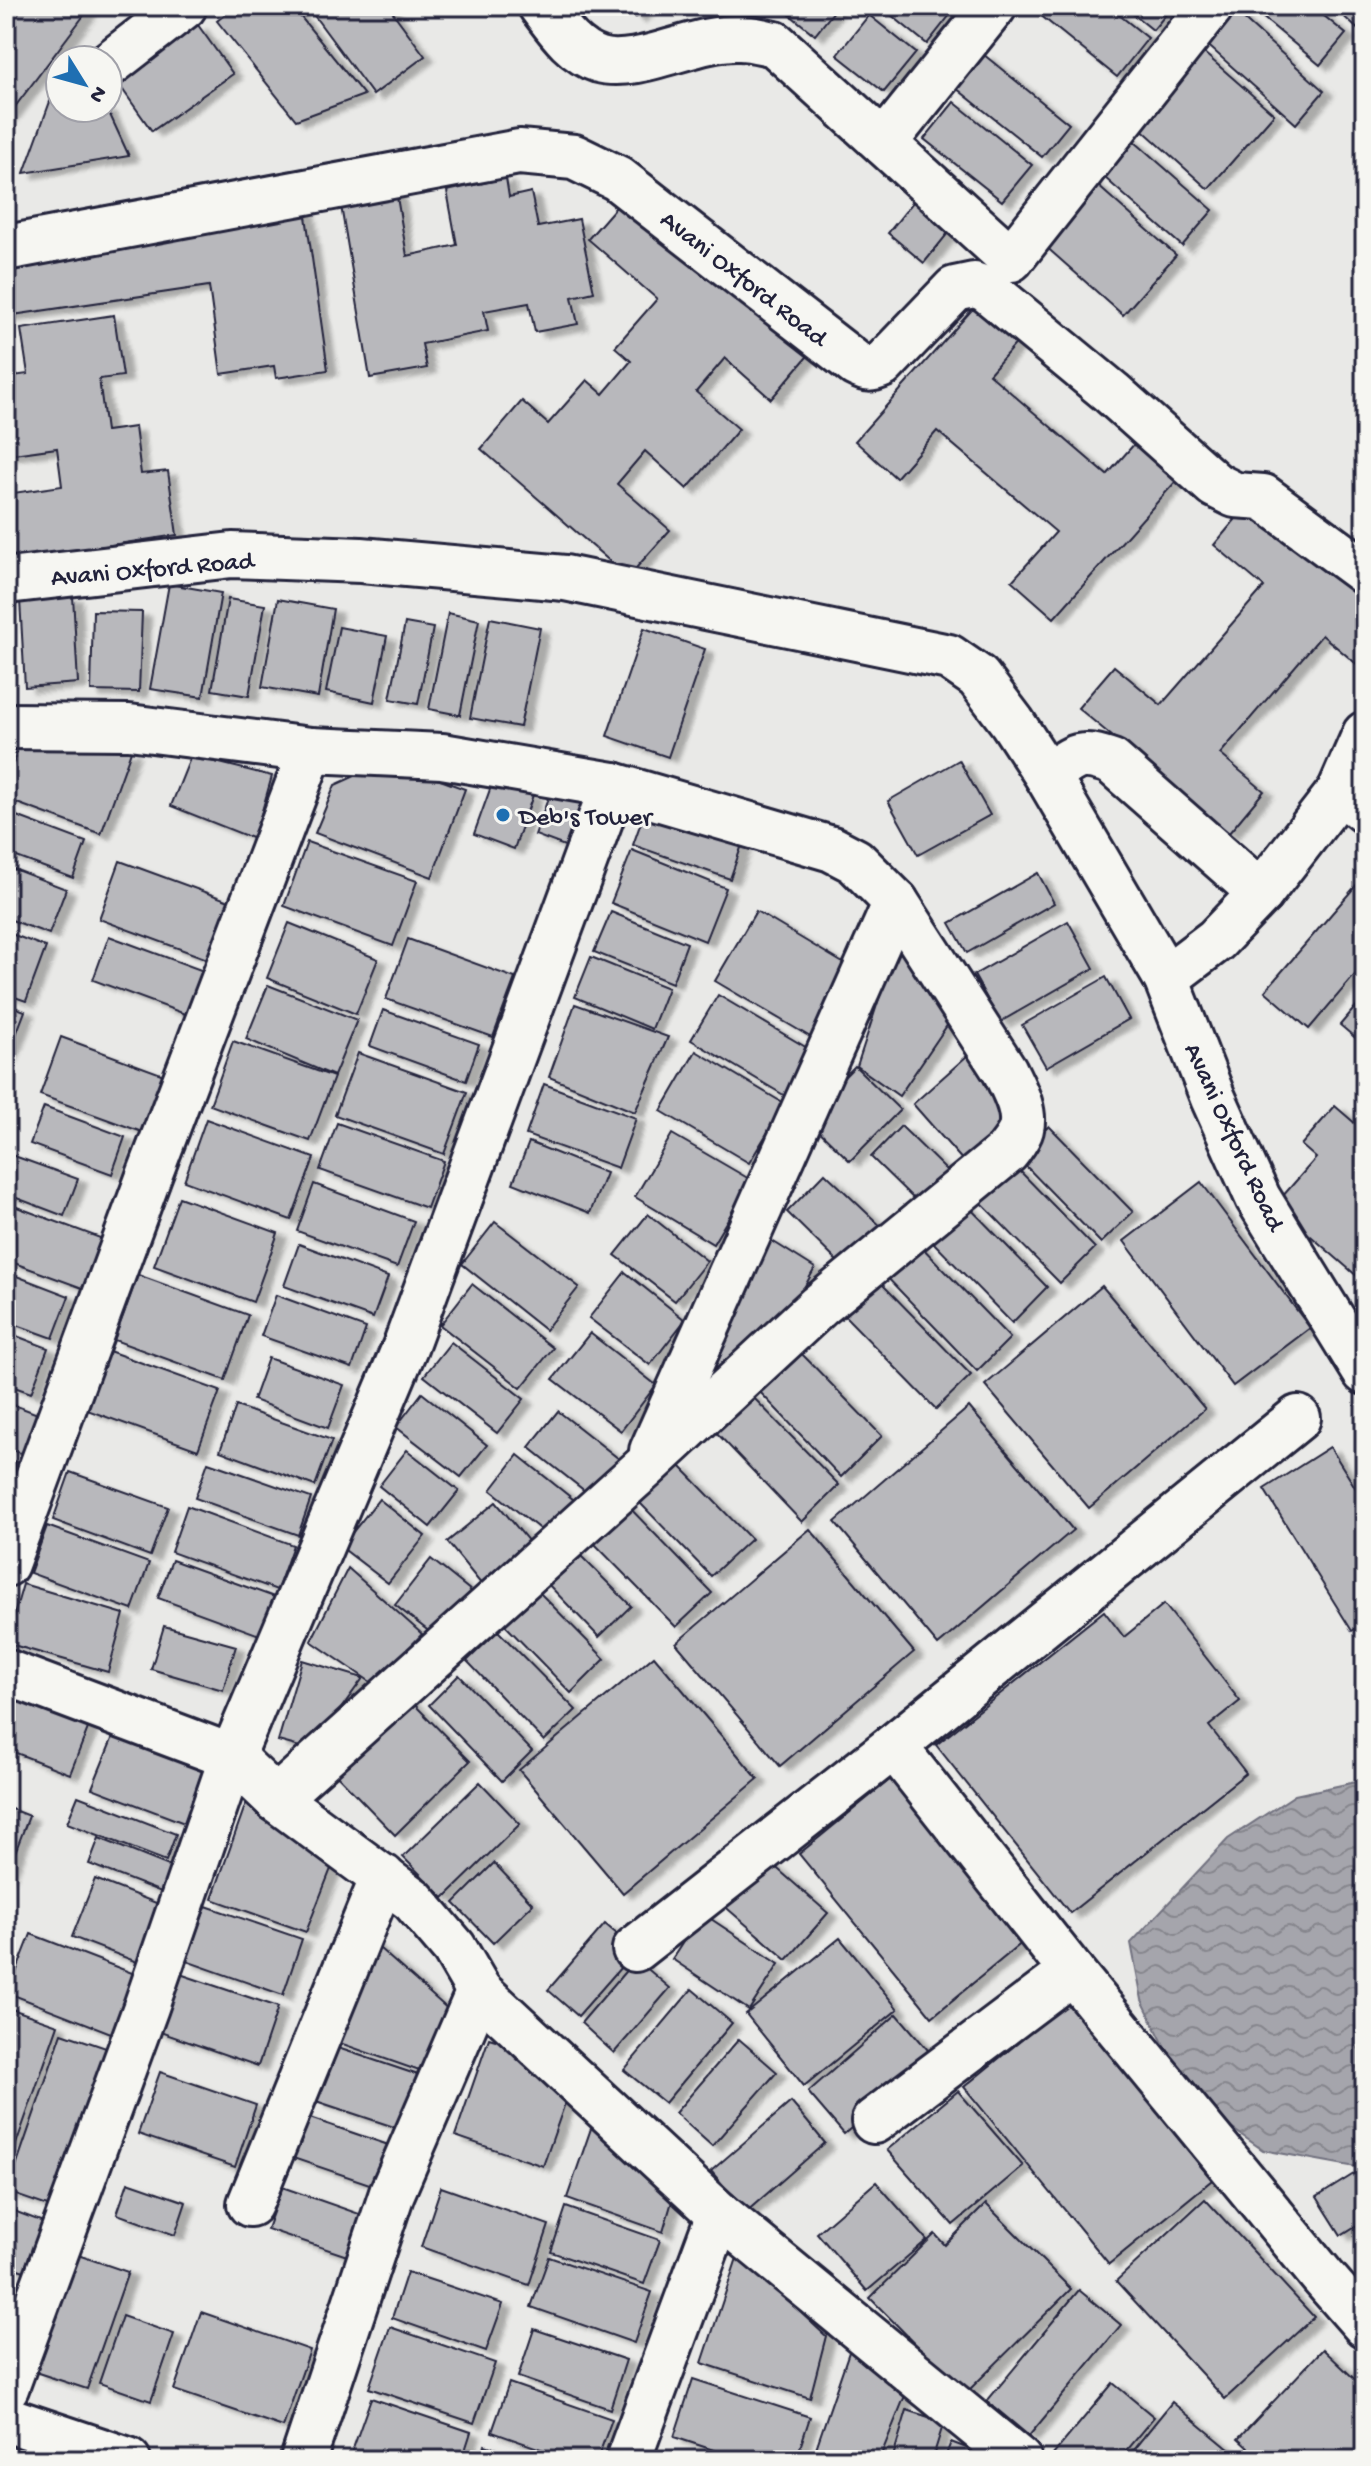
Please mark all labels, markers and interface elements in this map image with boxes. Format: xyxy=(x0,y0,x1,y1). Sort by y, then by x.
north arrow xyxy=(44,44,124,124)
text: N xyxy=(82,80,111,107)
street label: Avani Oxford Road xyxy=(652,206,833,357)
street label: Avani Oxford Road xyxy=(50,547,257,596)
place label: Deb's Tower xyxy=(517,804,654,835)
marker: Deb's Tower xyxy=(494,806,512,824)
street label: Avani Oxford Road xyxy=(1175,1039,1290,1238)

